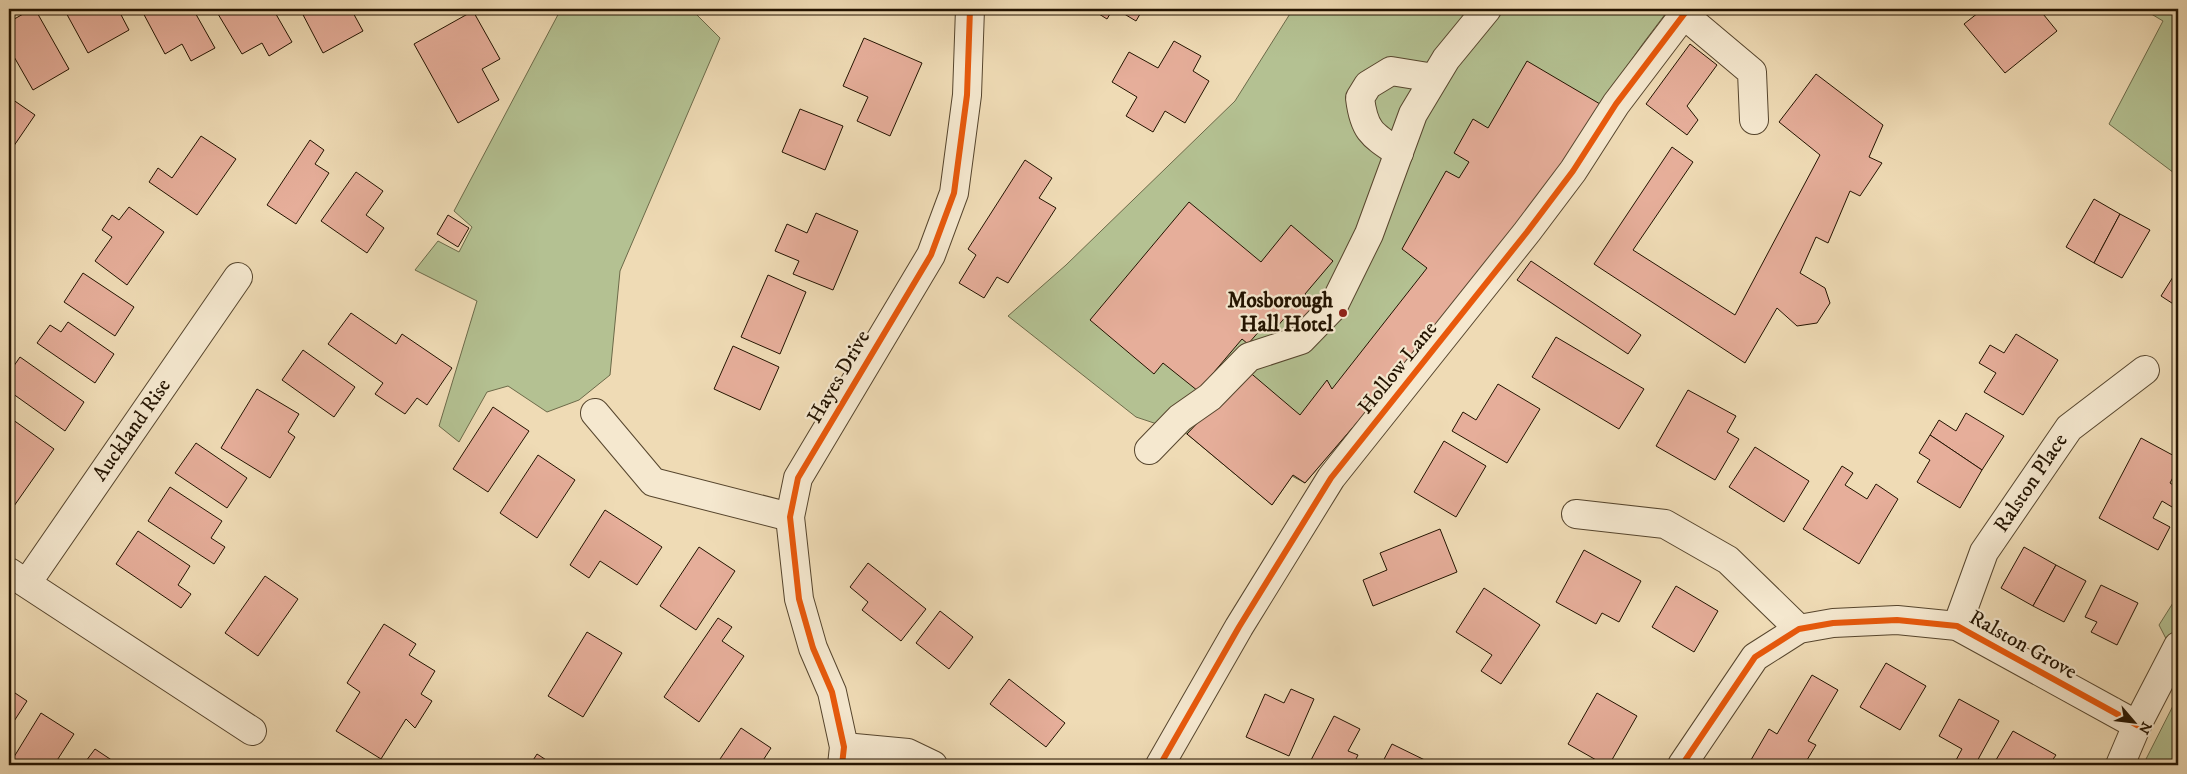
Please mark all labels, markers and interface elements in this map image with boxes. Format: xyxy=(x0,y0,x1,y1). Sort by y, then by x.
place label: Mosborough Hall Hotel xyxy=(1228,288,1334,338)
marker: Mosborough Hall Hotel xyxy=(1337,307,1349,319)
street label: Hollow Lane xyxy=(1353,316,1443,420)
street label: Hayes Drive xyxy=(802,325,876,428)
street label: Auckland Rise xyxy=(87,373,177,486)
street label: Ralston Place xyxy=(1988,428,2074,537)
street label: Ralston Grove xyxy=(1965,605,2082,685)
north arrow xyxy=(2110,696,2160,746)
text: N xyxy=(2134,718,2155,737)

